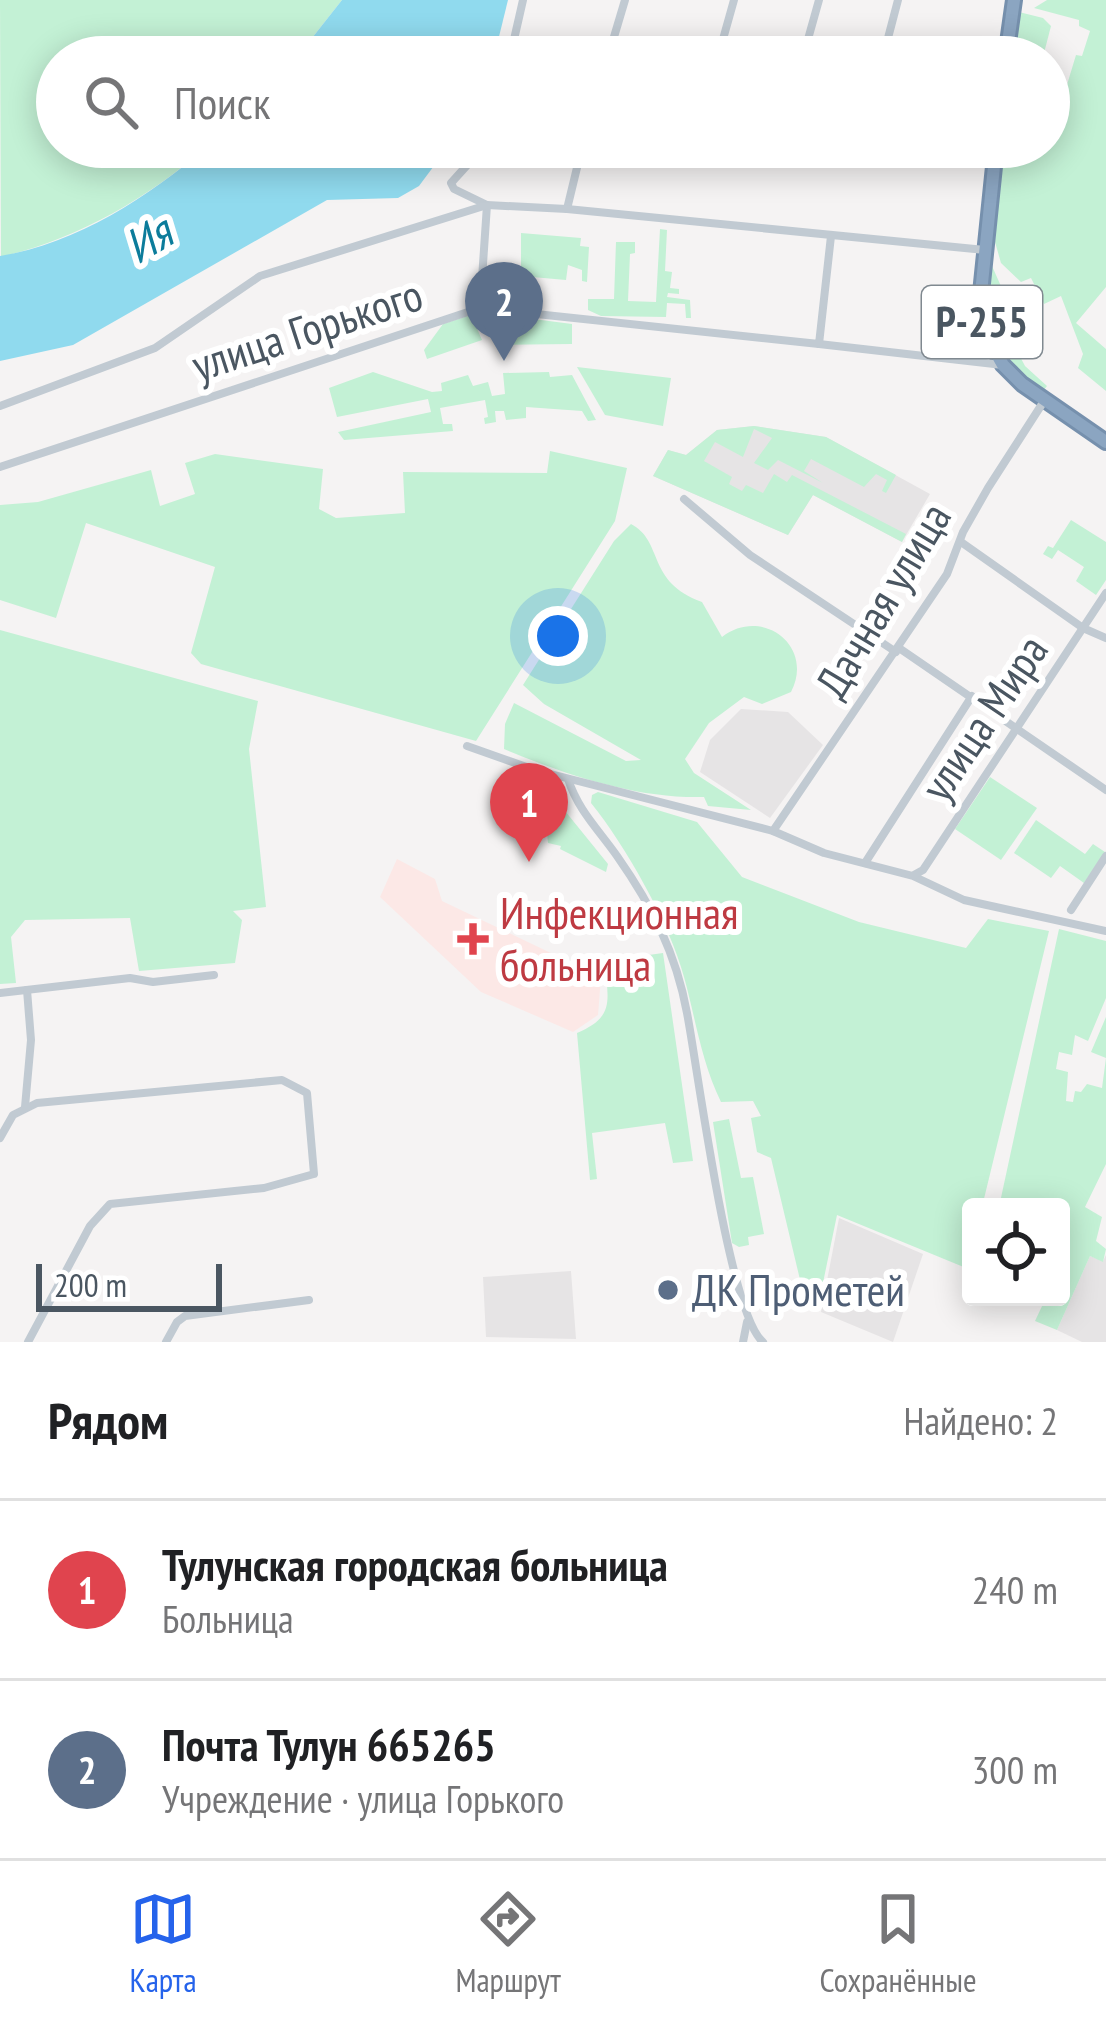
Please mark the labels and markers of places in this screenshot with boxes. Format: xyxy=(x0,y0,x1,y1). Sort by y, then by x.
pin: 2 xyxy=(465,262,543,361)
pin: 1 xyxy=(490,763,568,862)
place label: Инфекционная больница xyxy=(500,883,738,993)
marker: Инфекционная больница xyxy=(457,923,489,955)
place label: ДК Прометей xyxy=(692,1260,905,1318)
marker: ДК Прометей xyxy=(655,1277,681,1303)

